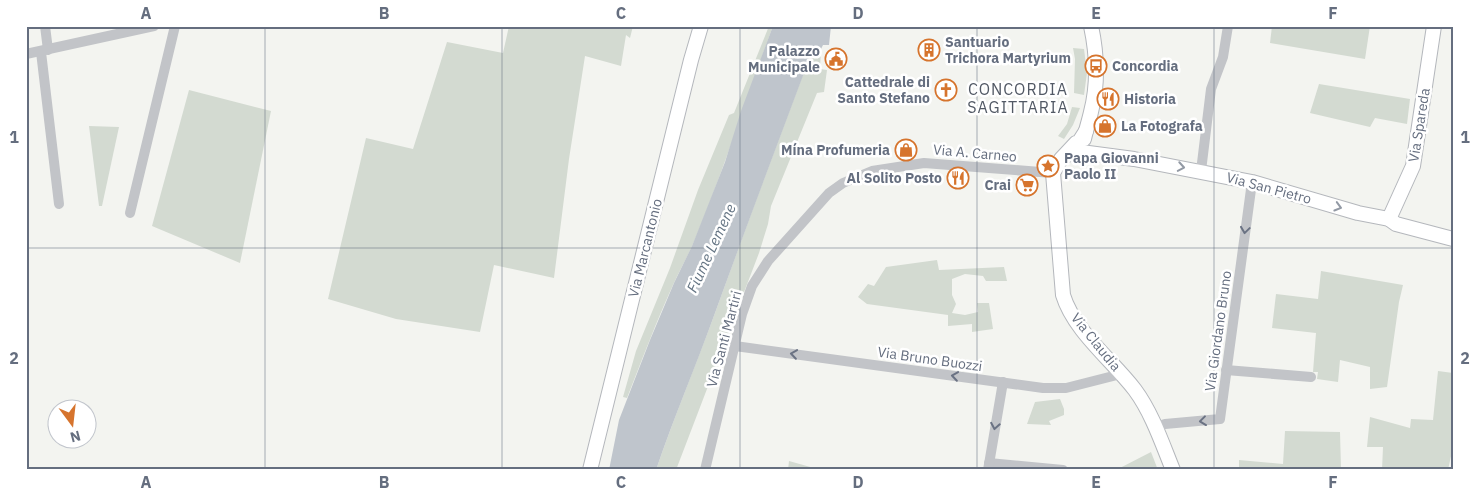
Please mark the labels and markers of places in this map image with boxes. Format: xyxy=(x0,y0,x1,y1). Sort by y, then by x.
place label: Santuario Trichora Martyrium xyxy=(945,33,1071,67)
building icon: Santuario Trichora Martyrium xyxy=(917,38,941,62)
place label: Palazzo Municipale xyxy=(748,42,820,76)
public building icon: Palazzo Municipale xyxy=(824,47,848,71)
bus stop icon: Concordia xyxy=(1084,54,1108,78)
place label: Concordia xyxy=(1112,57,1179,75)
place label: Cattedrale di Santo Stefano xyxy=(837,73,930,107)
church icon: Cattedrale di Santo Stefano xyxy=(934,78,958,102)
restaurant icon: Historia xyxy=(1096,87,1120,111)
place label: Historia xyxy=(1124,90,1176,108)
shop icon: La Fotografa xyxy=(1093,114,1117,138)
place label: La Fotografa xyxy=(1121,117,1203,135)
shop icon: Mína Profumeria xyxy=(894,138,918,162)
place label: Mína Profumeria xyxy=(781,141,890,159)
place label: Papa Giovanni Paolo II xyxy=(1064,149,1159,183)
place icon: Papa Giovanni Paolo II xyxy=(1036,154,1060,178)
restaurant icon: Al Solito Posto xyxy=(946,166,970,190)
place label: Al Solito Posto xyxy=(847,169,942,187)
supermarket icon: Crai xyxy=(1015,173,1039,197)
place label: Crai xyxy=(984,176,1011,194)

